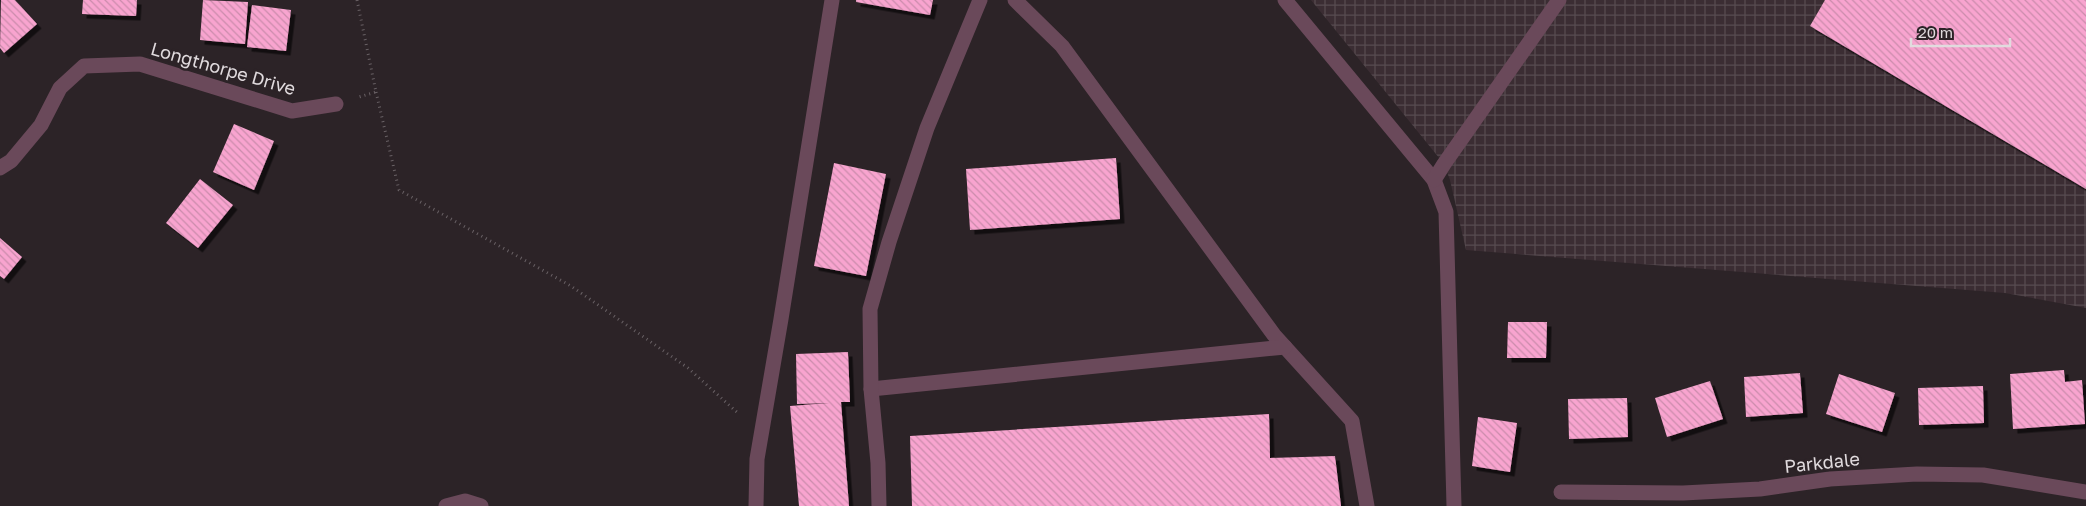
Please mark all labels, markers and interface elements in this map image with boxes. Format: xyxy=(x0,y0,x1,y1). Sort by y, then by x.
scale bar xyxy=(1911,15,2010,47)
text: 20 m xyxy=(1918,23,1953,41)
street label: Longthorpe Drive xyxy=(148,37,298,99)
street label: Parkdale xyxy=(1783,447,1861,477)

